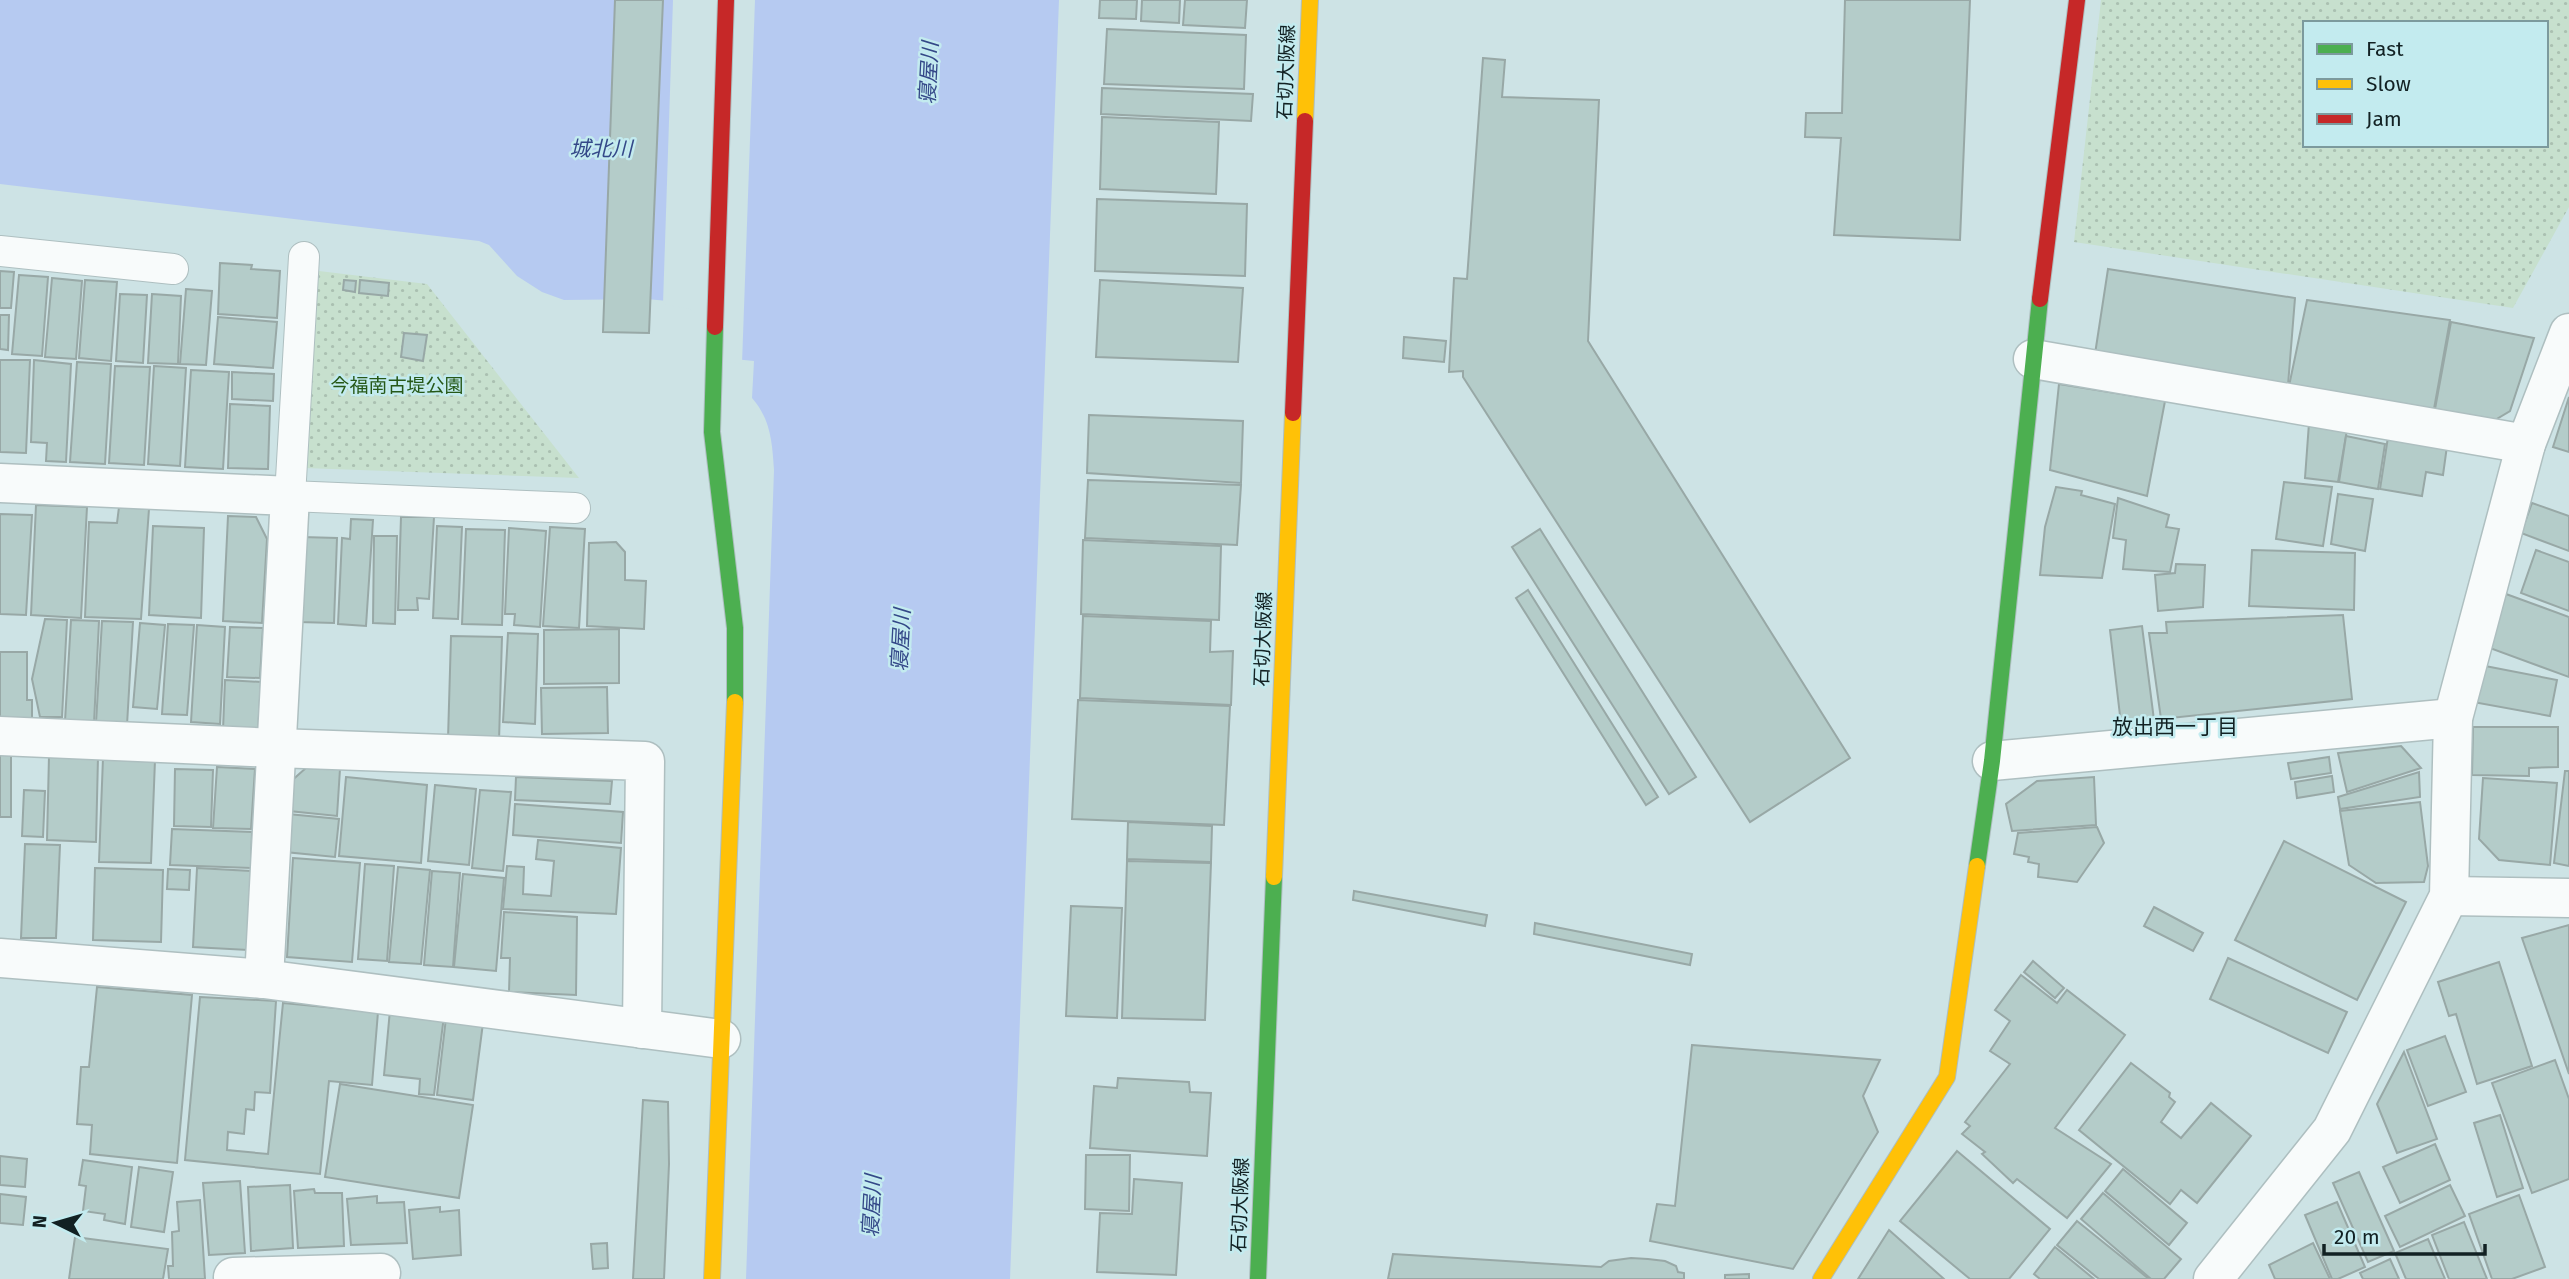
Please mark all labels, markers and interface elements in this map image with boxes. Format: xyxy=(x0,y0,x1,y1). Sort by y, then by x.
legend xyxy=(2303,21,2548,147)
street label: 石切大阪線 xyxy=(1273,24,1299,120)
text: Fast xyxy=(2366,36,2404,62)
water label: 寝屋川 xyxy=(914,39,944,105)
text: Slow xyxy=(2366,71,2411,97)
text: Jam xyxy=(2366,106,2402,132)
water label: 城北川 xyxy=(570,136,634,162)
park label: 今福南古堤公園 xyxy=(330,374,464,397)
street label: 石切大阪線 xyxy=(1250,591,1276,687)
water label: 寝屋川 xyxy=(886,606,916,672)
district label: 放出西一丁目 xyxy=(2112,714,2238,740)
street label: 石切大阪線 xyxy=(1227,1157,1253,1253)
water label: 寝屋川 xyxy=(857,1172,887,1238)
north arrow xyxy=(21,1188,91,1258)
scale bar xyxy=(2324,1212,2485,1256)
text: N xyxy=(28,1214,52,1229)
text: 20 m xyxy=(2334,1224,2380,1250)

